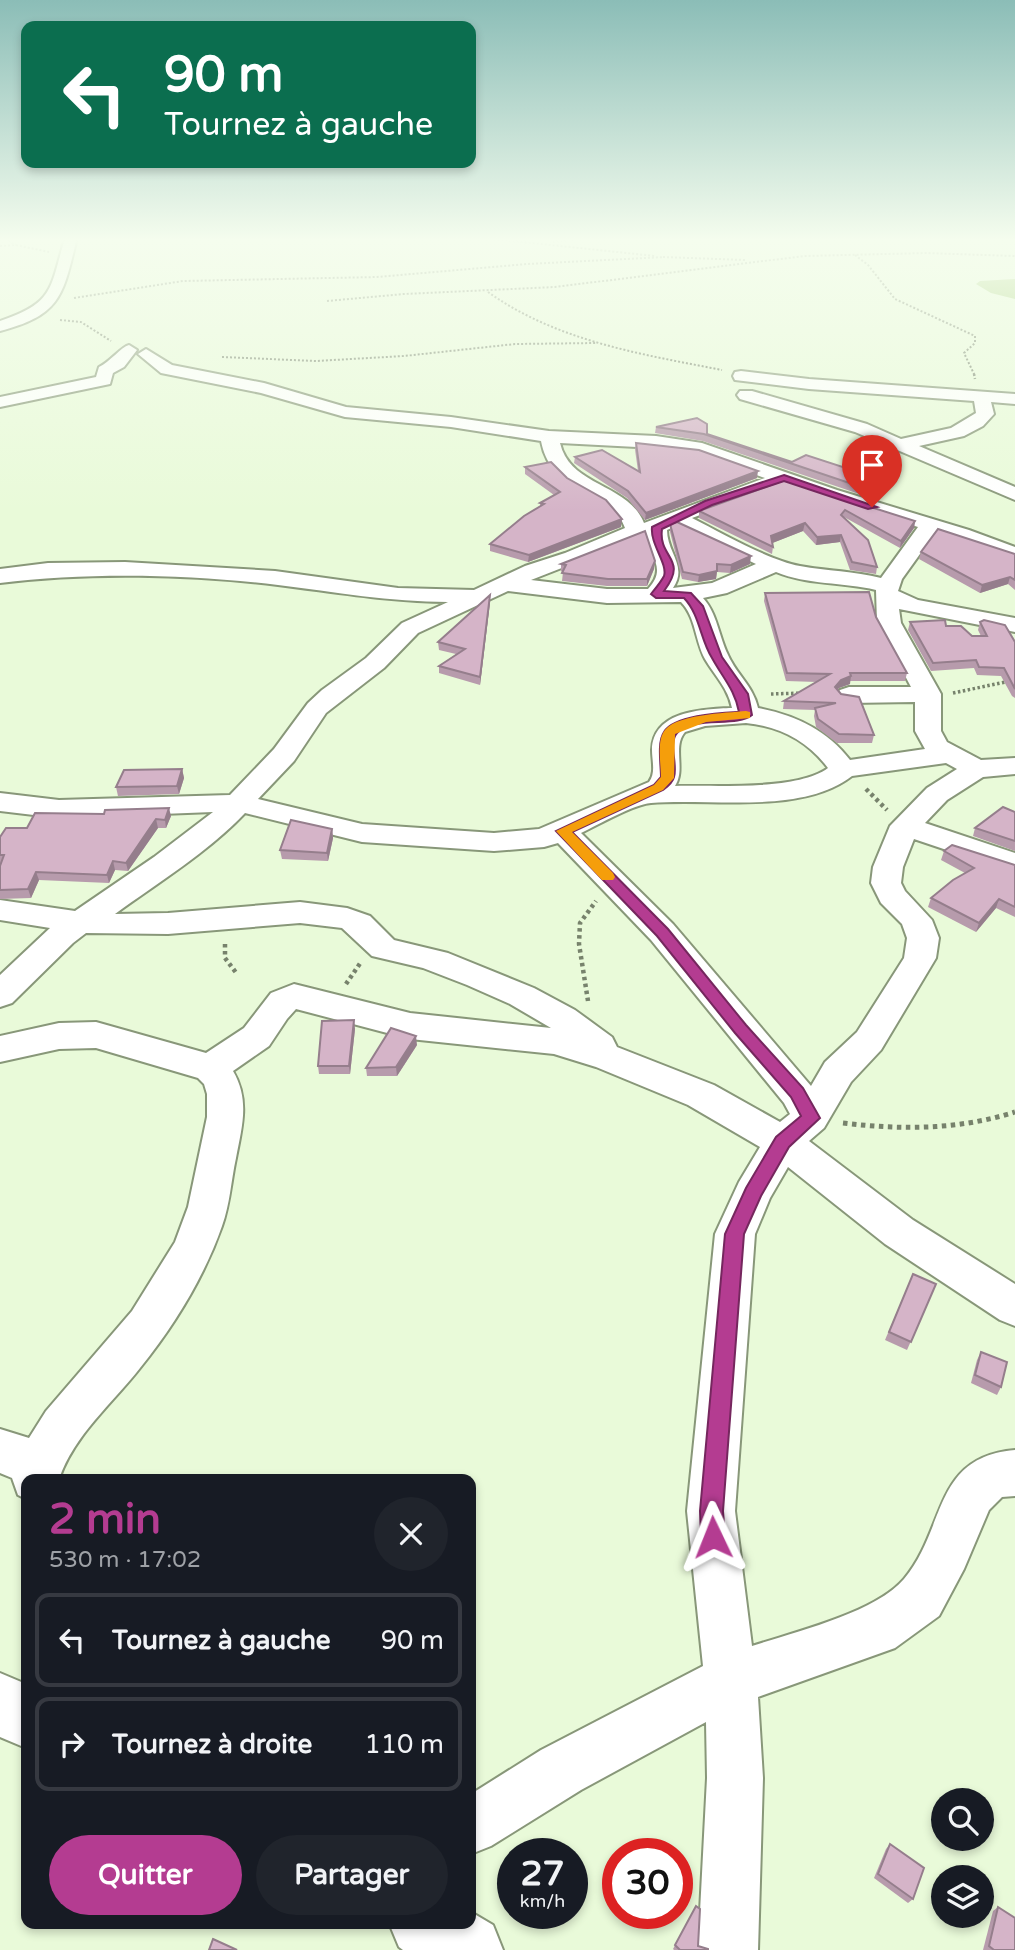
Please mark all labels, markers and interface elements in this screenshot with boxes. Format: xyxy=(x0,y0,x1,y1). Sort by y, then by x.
text: 90 m xyxy=(164,46,283,105)
icon: left xyxy=(49,49,140,140)
text: Tournez à gauche xyxy=(164,106,433,144)
pin xyxy=(842,435,902,507)
icon: arrive xyxy=(853,446,891,484)
text: 2 min xyxy=(49,1494,161,1545)
button: close xyxy=(374,1497,448,1571)
position arrow xyxy=(676,1500,750,1574)
text: 530 m · 17:02 xyxy=(49,1546,201,1574)
icon: left xyxy=(53,1621,91,1659)
text: Tournez à gauche xyxy=(112,1625,331,1656)
text: 90 m xyxy=(381,1625,444,1656)
icon: right xyxy=(53,1725,91,1763)
text: Tournez à droite xyxy=(112,1729,312,1760)
text: 110 m xyxy=(364,1729,444,1760)
map controls xyxy=(931,1788,994,1928)
button: search xyxy=(931,1788,994,1851)
button: Quitter xyxy=(49,1835,242,1915)
button: Partager xyxy=(256,1835,448,1915)
speed limit sign: 30 xyxy=(602,1838,693,1929)
text: 27 xyxy=(521,1853,564,1895)
button: layers xyxy=(931,1865,994,1928)
text: km/h xyxy=(520,1890,565,1912)

